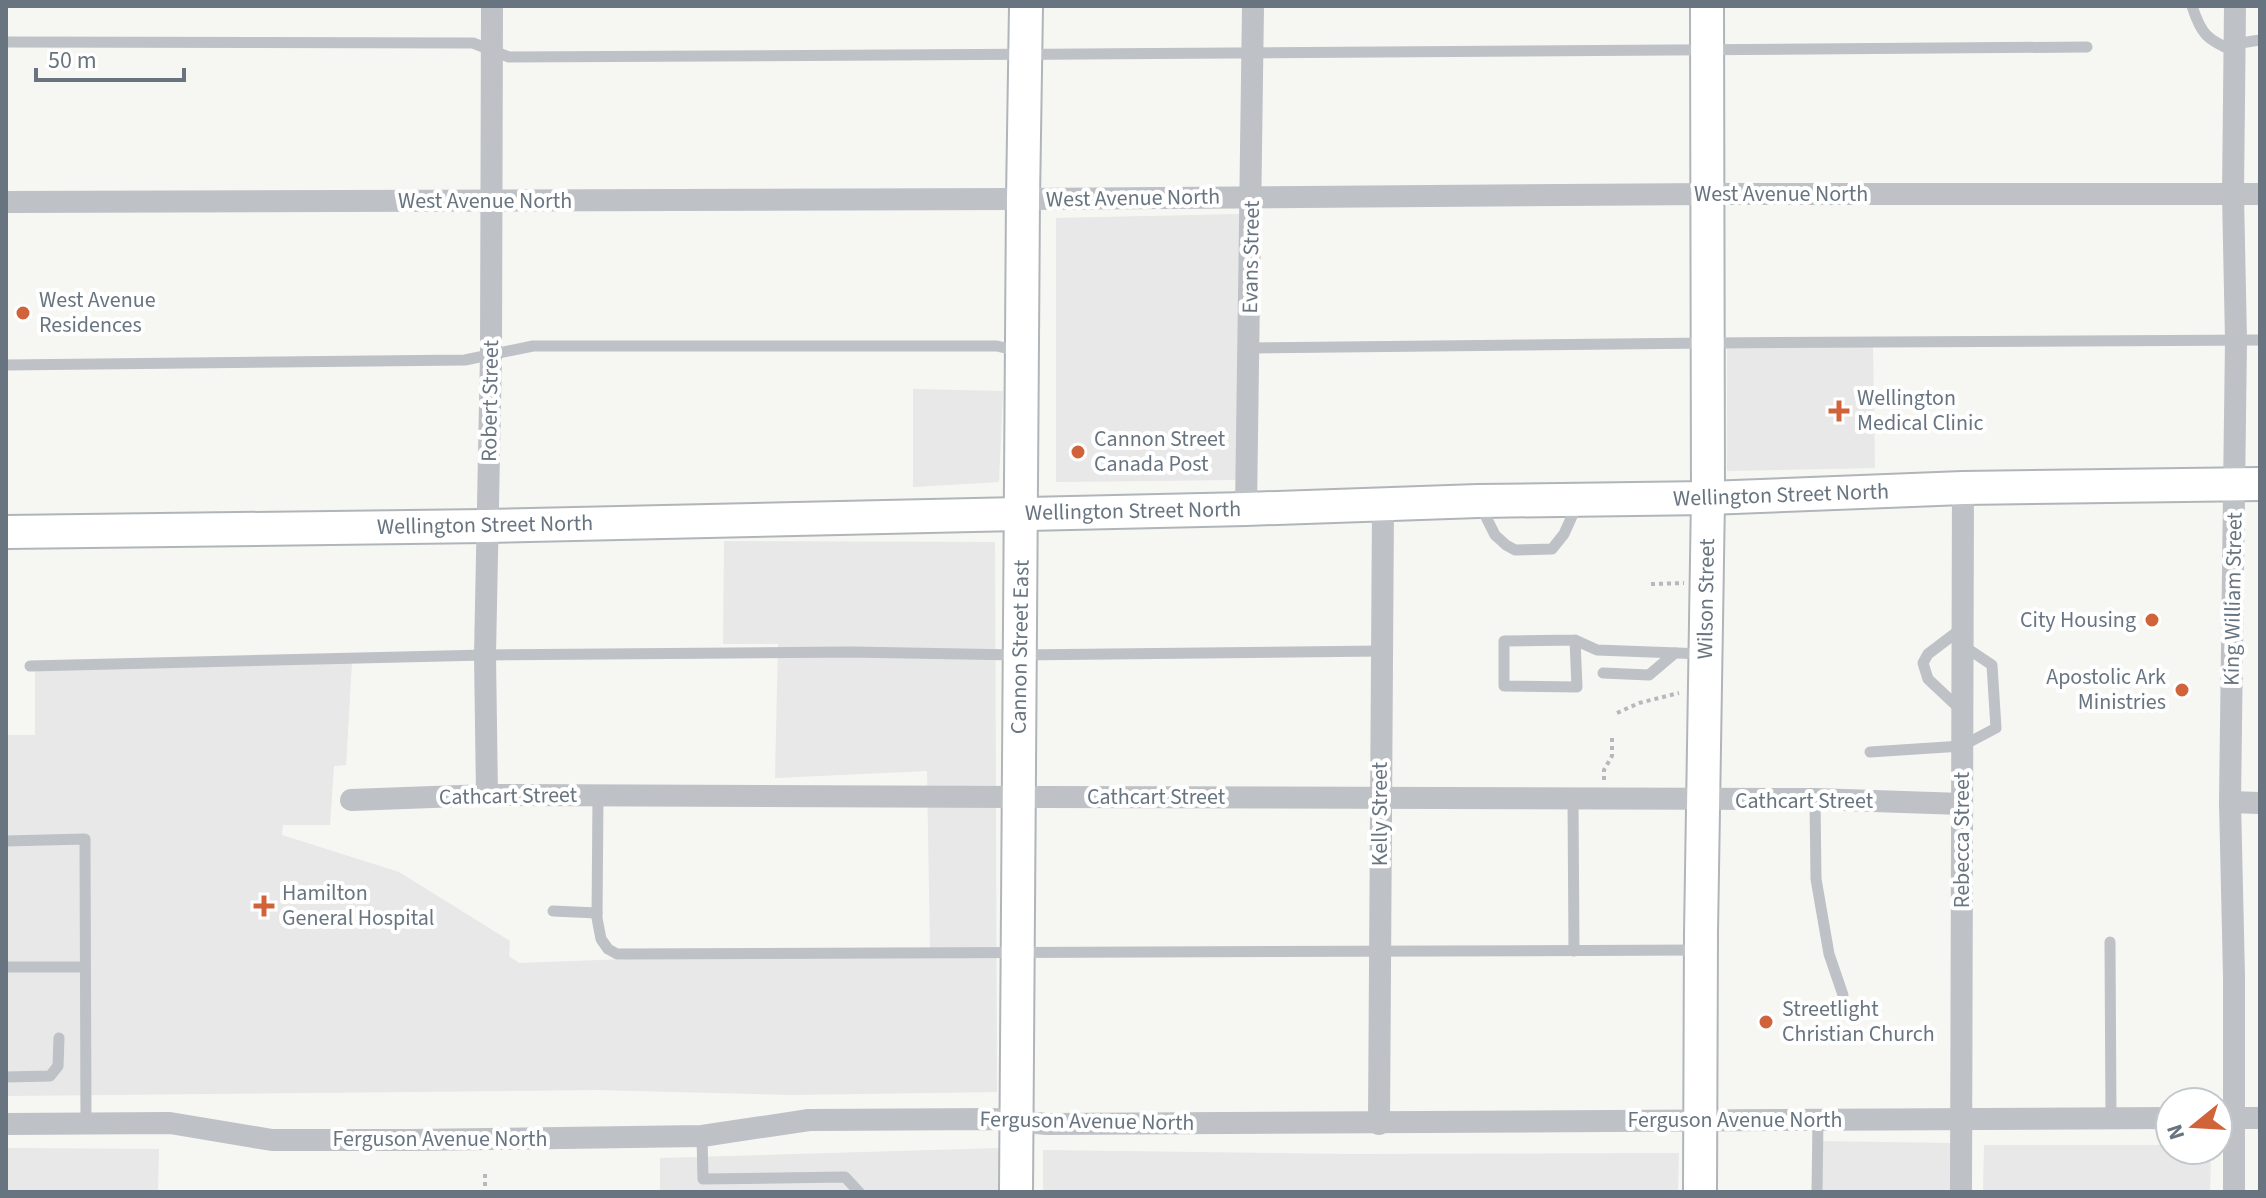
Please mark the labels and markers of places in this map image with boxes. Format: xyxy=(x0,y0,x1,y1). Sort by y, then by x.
place label: West Avenue Residences xyxy=(39,284,156,341)
marker: West Avenue Residences xyxy=(14,304,32,322)
place label: Wellington Medical Clinic xyxy=(1857,382,1984,439)
marker: Wellington Medical Clinic xyxy=(1828,400,1850,422)
place label: Cannon Street Canada Post xyxy=(1094,423,1226,480)
marker: Cannon Street Canada Post xyxy=(1069,443,1087,461)
place label: City Housing xyxy=(2020,604,2136,636)
marker: City Housing xyxy=(2143,611,2161,629)
place label: Apostolic Ark Ministries xyxy=(2046,661,2166,718)
marker: Apostolic Ark Ministries xyxy=(2173,681,2191,699)
place label: Hamilton General Hospital xyxy=(282,877,434,934)
marker: Hamilton General Hospital xyxy=(253,895,275,917)
place label: Streetlight Christian Church xyxy=(1782,993,1935,1050)
marker: Streetlight Christian Church xyxy=(1757,1013,1775,1031)

